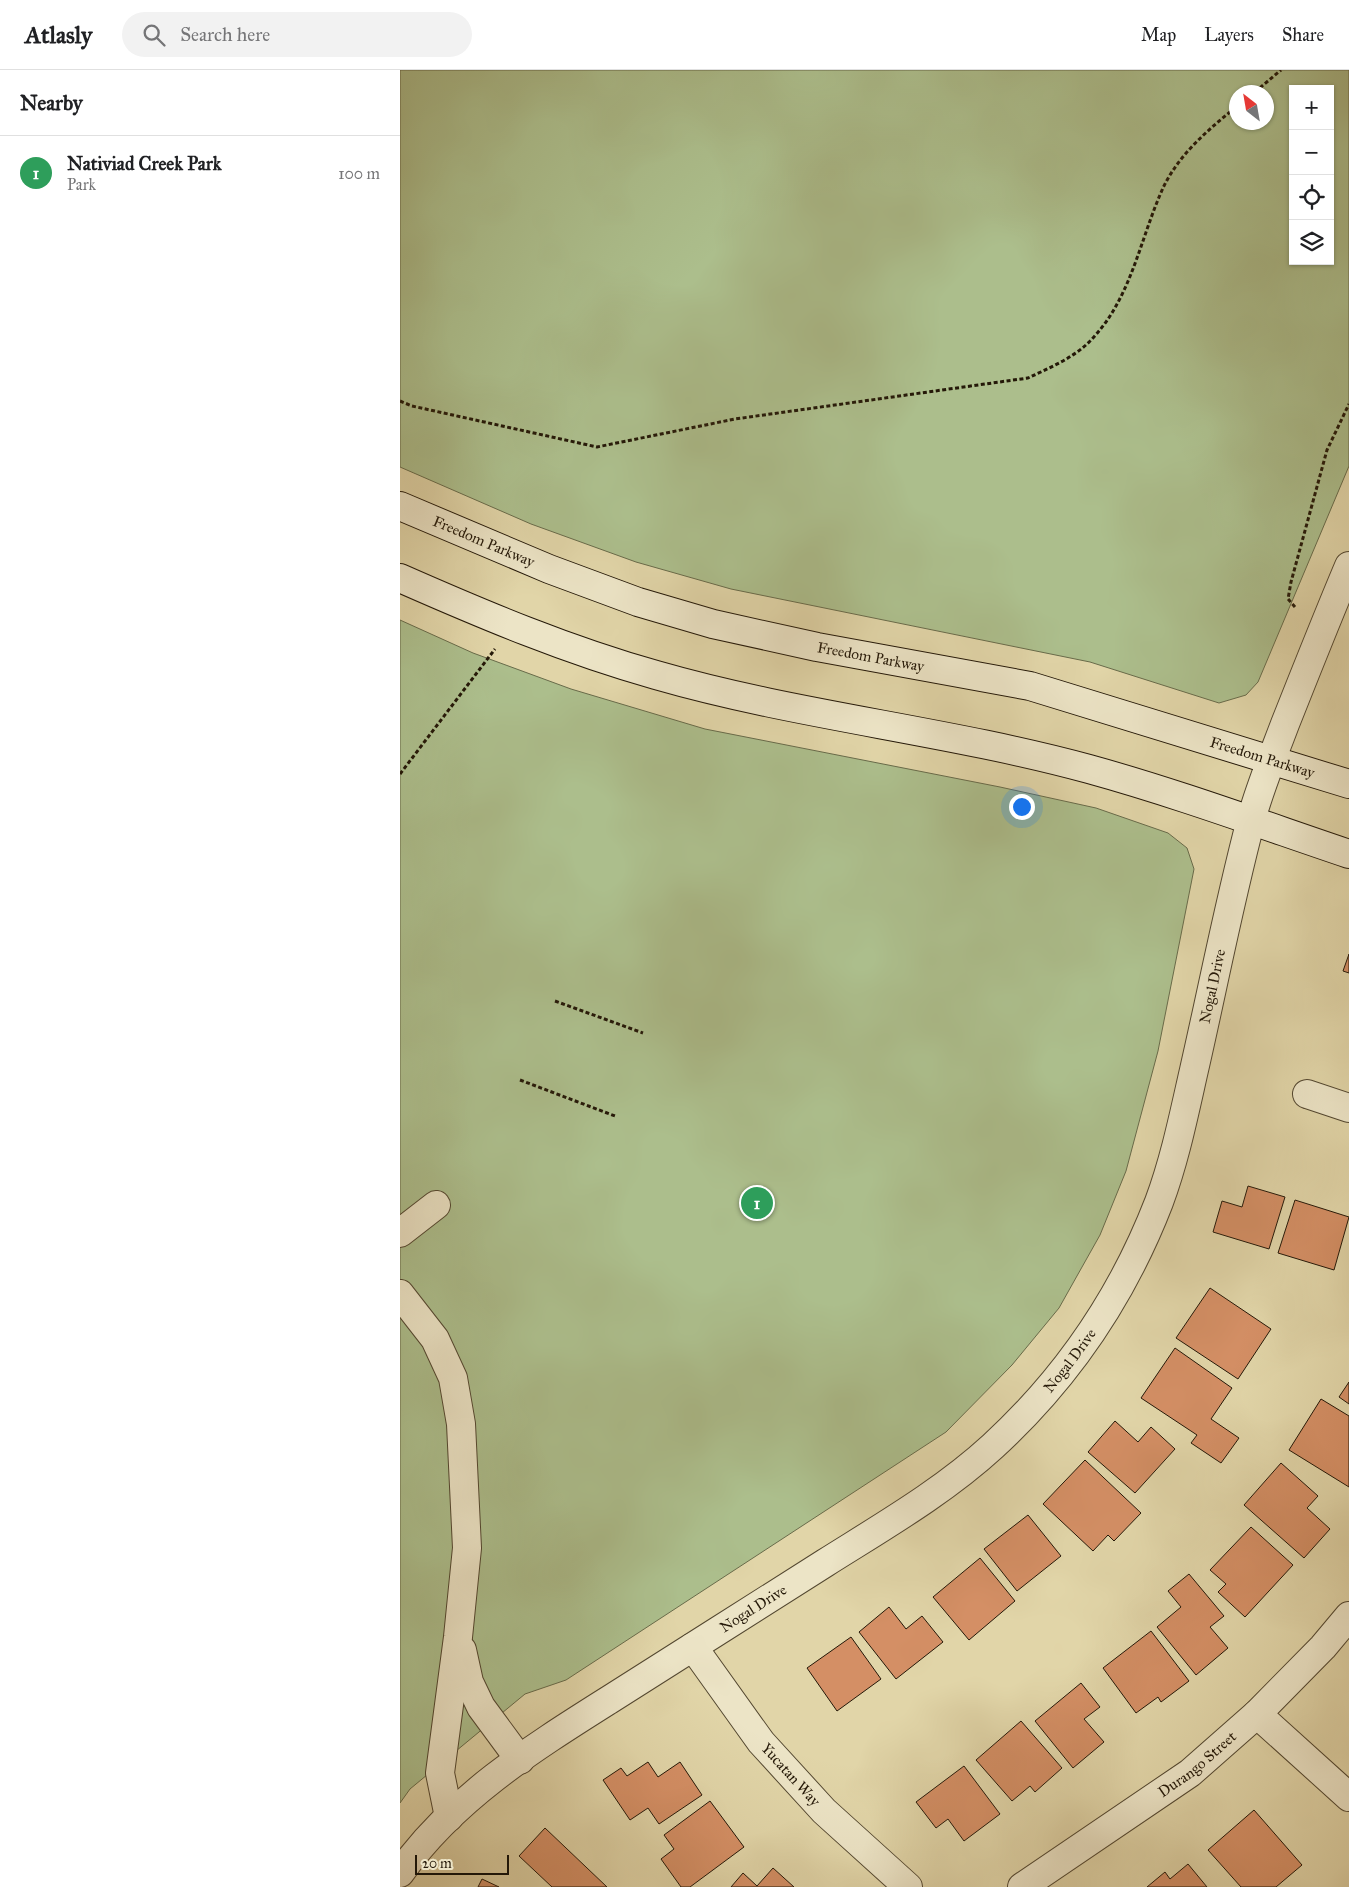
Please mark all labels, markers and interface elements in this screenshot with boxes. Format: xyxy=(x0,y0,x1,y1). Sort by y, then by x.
search box xyxy=(122,12,472,57)
text: Atlasly xyxy=(25,20,92,50)
icon: search xyxy=(140,21,168,49)
text: Search here xyxy=(180,23,270,46)
text: Map xyxy=(1141,24,1176,46)
text: Layers xyxy=(1204,24,1254,46)
text: Share xyxy=(1282,24,1324,46)
north arrow xyxy=(1229,85,1274,130)
map controls xyxy=(1289,85,1334,265)
button: + xyxy=(1289,85,1334,130)
text: Nearby xyxy=(20,90,83,116)
button: − xyxy=(1289,130,1334,175)
text: Nativiad Creek Park xyxy=(67,152,222,175)
text: 1 xyxy=(33,164,39,183)
text: 100 m xyxy=(338,164,380,183)
text: Park xyxy=(67,175,96,194)
button: locate xyxy=(1289,175,1334,220)
button: layers xyxy=(1289,220,1334,265)
street label: Freedom Parkway xyxy=(430,512,538,571)
street label: Freedom Parkway xyxy=(816,638,927,676)
street label: Freedom Parkway xyxy=(1208,733,1318,782)
your location xyxy=(1009,794,1035,820)
street label: Nogal Drive xyxy=(1196,948,1229,1025)
pin: 1 xyxy=(741,1184,773,1222)
street label: Nogal Drive xyxy=(1040,1325,1100,1396)
street label: Nogal Drive xyxy=(717,1580,790,1636)
street label: Durango Street xyxy=(1155,1727,1240,1801)
street label: Yucatan Way xyxy=(758,1739,825,1811)
scale bar xyxy=(415,1852,509,1875)
text: 20 m xyxy=(422,1855,452,1872)

